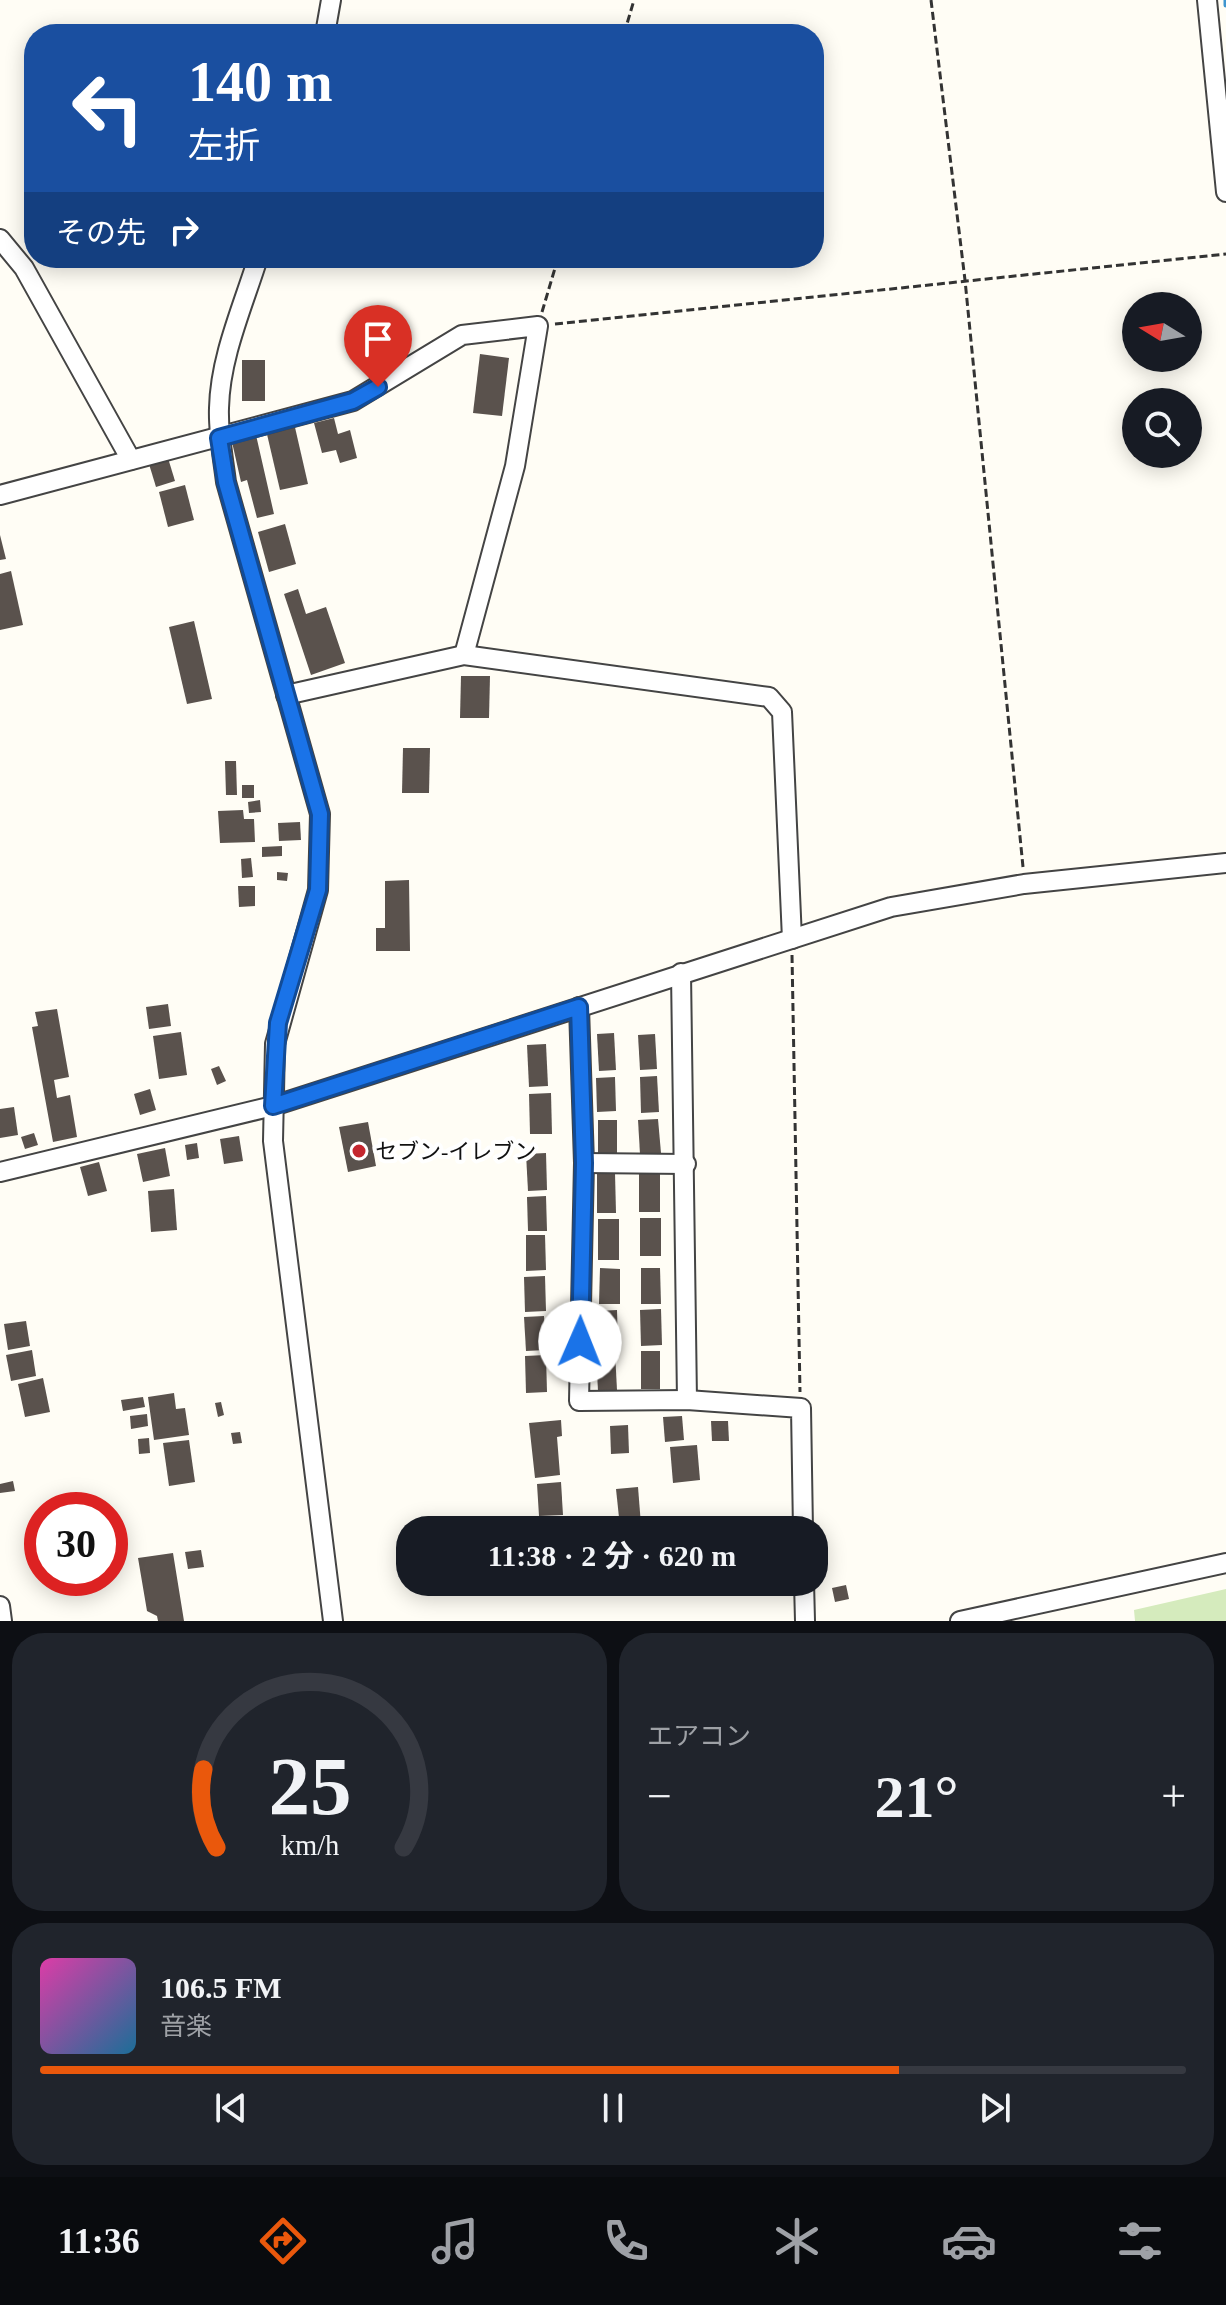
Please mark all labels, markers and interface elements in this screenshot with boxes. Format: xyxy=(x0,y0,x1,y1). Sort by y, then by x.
text: 140 m xyxy=(188,51,333,113)
icon: left xyxy=(56,56,160,160)
text: 左折 xyxy=(188,126,260,166)
icon: right xyxy=(162,208,206,252)
text: その先 xyxy=(56,216,146,249)
north arrow xyxy=(1122,292,1202,372)
map controls xyxy=(1122,292,1202,468)
pin xyxy=(344,305,412,387)
icon: arrive xyxy=(356,317,400,361)
button: search xyxy=(1122,388,1202,468)
place label: セブン-イレブン xyxy=(375,1139,536,1164)
marker: セブン-イレブン xyxy=(350,1142,368,1160)
position arrow xyxy=(538,1300,622,1384)
speed limit sign: 30 xyxy=(24,1492,128,1596)
text: 11:38 · 2 分 · 620 m xyxy=(488,1539,736,1572)
text: エアコン xyxy=(647,1722,751,1751)
text: 25 xyxy=(268,1740,351,1832)
text: 21° xyxy=(875,1764,959,1830)
text: − xyxy=(647,1772,672,1821)
text: + xyxy=(1161,1772,1186,1821)
text: km/h xyxy=(280,1830,339,1861)
text: 106.5 FM xyxy=(160,1971,282,2004)
text: 音楽 xyxy=(160,2012,212,2041)
icon: previous xyxy=(209,2086,253,2130)
icon: pause xyxy=(591,2086,635,2130)
icon: next xyxy=(973,2086,1017,2130)
icon: directions xyxy=(255,2213,311,2269)
icon: music xyxy=(427,2213,483,2269)
icon: phone xyxy=(598,2213,654,2269)
icon: climate xyxy=(769,2213,825,2269)
icon: car xyxy=(941,2213,997,2269)
icon: filters xyxy=(1112,2213,1168,2269)
text: 11:36 xyxy=(58,2221,140,2261)

